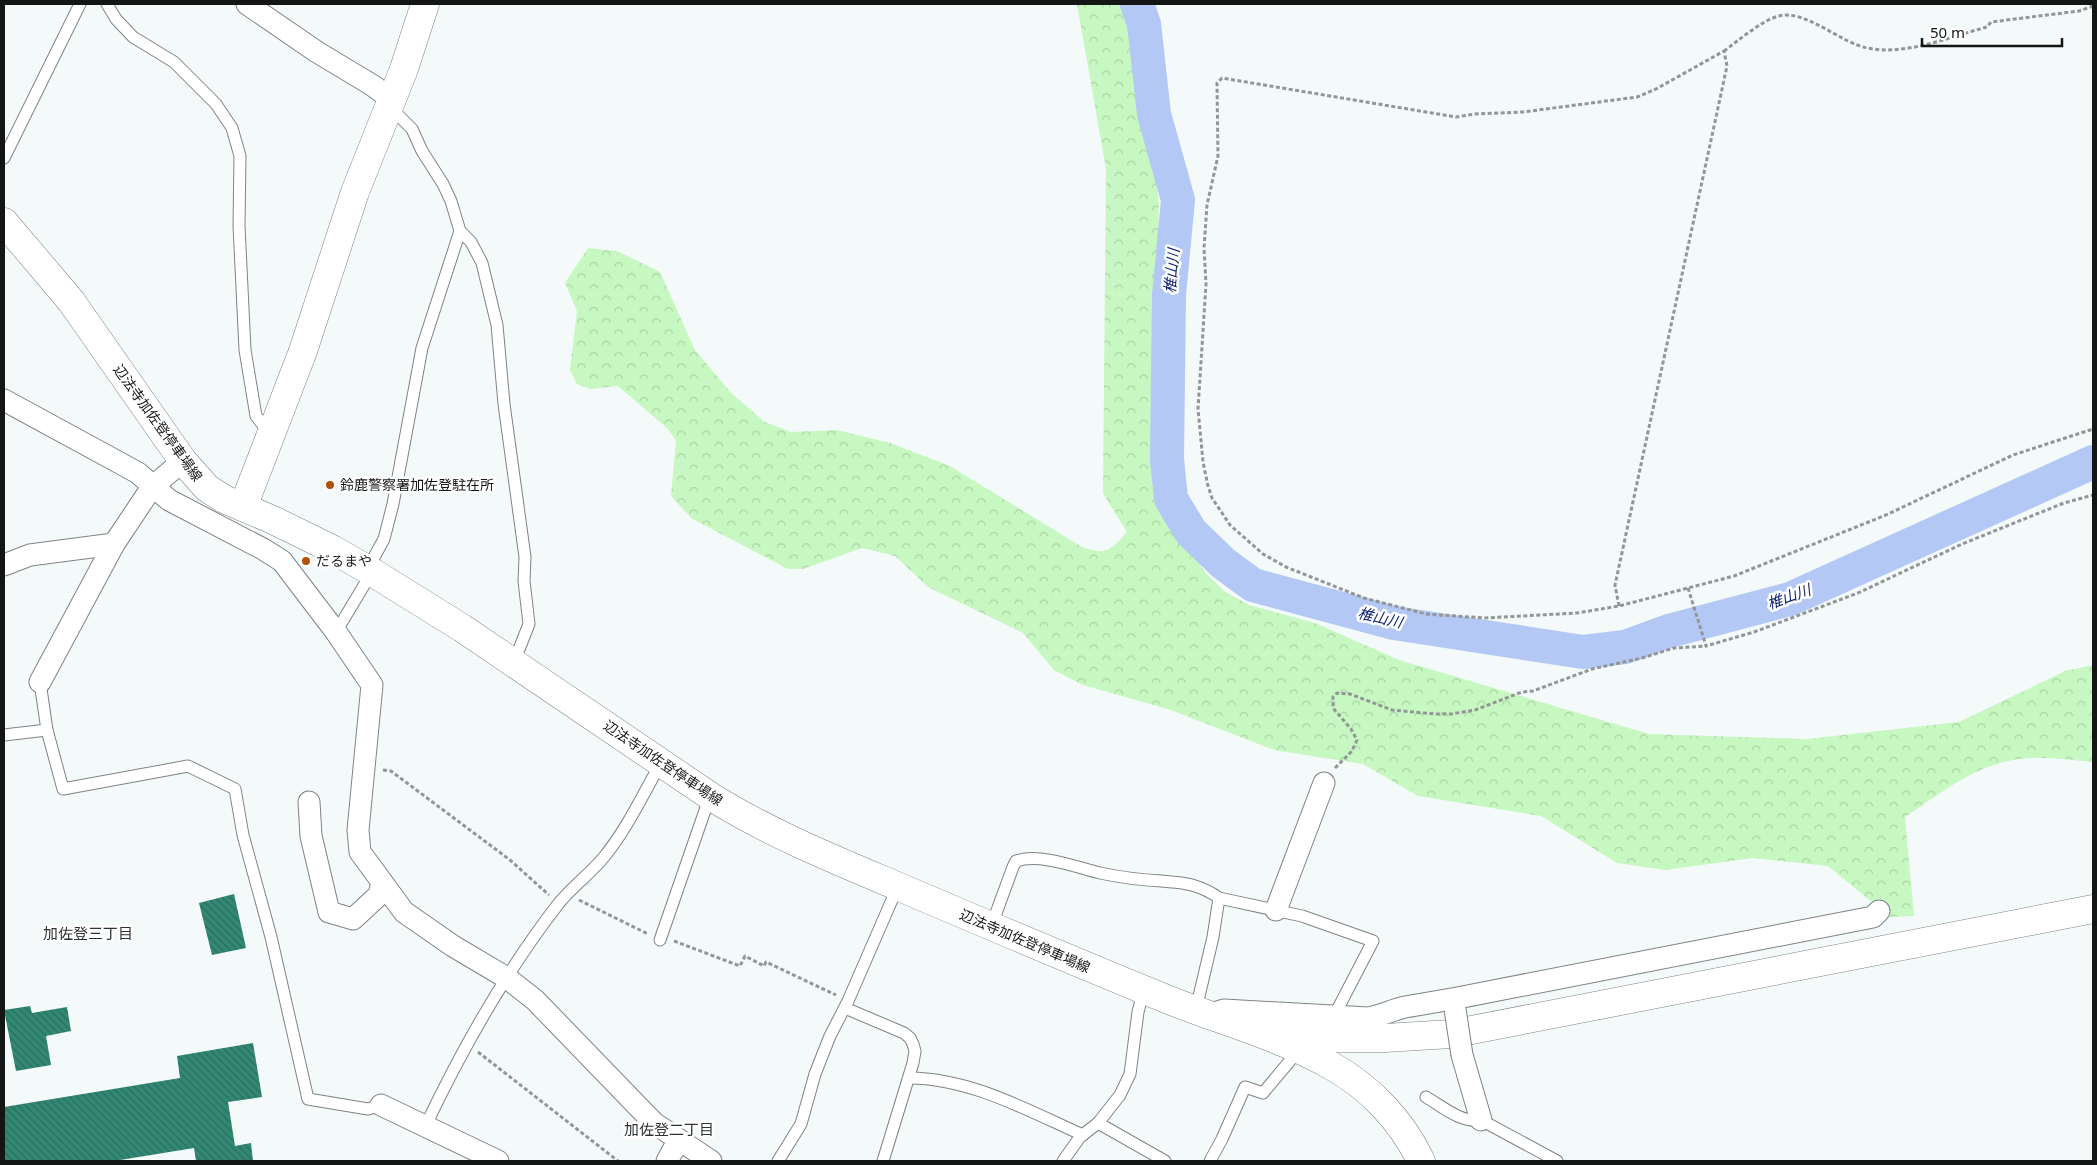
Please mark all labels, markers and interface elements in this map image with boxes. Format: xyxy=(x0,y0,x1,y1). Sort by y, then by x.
scale bar xyxy=(1922,15,2062,47)
text: 50 m xyxy=(1930,22,1965,42)
water label: 椎山川 xyxy=(1159,246,1183,294)
street label: 辺法寺加佐登停車場線 xyxy=(110,360,207,485)
place label: 鈴鹿警察署加佐登駐在所 xyxy=(340,475,494,494)
marker: 鈴鹿警察署加佐登駐在所 xyxy=(324,479,336,491)
place label: だるまや xyxy=(316,551,372,570)
marker: だるまや xyxy=(300,555,312,567)
water label: 椎山川 xyxy=(1764,578,1815,613)
water label: 椎山川 xyxy=(1356,602,1406,632)
street label: 辺法寺加佐登停車場線 xyxy=(600,716,727,810)
street label: 辺法寺加佐登停車場線 xyxy=(957,904,1093,977)
district label: 加佐登三丁目 xyxy=(43,923,133,943)
district label: 加佐登二丁目 xyxy=(624,1119,714,1139)

